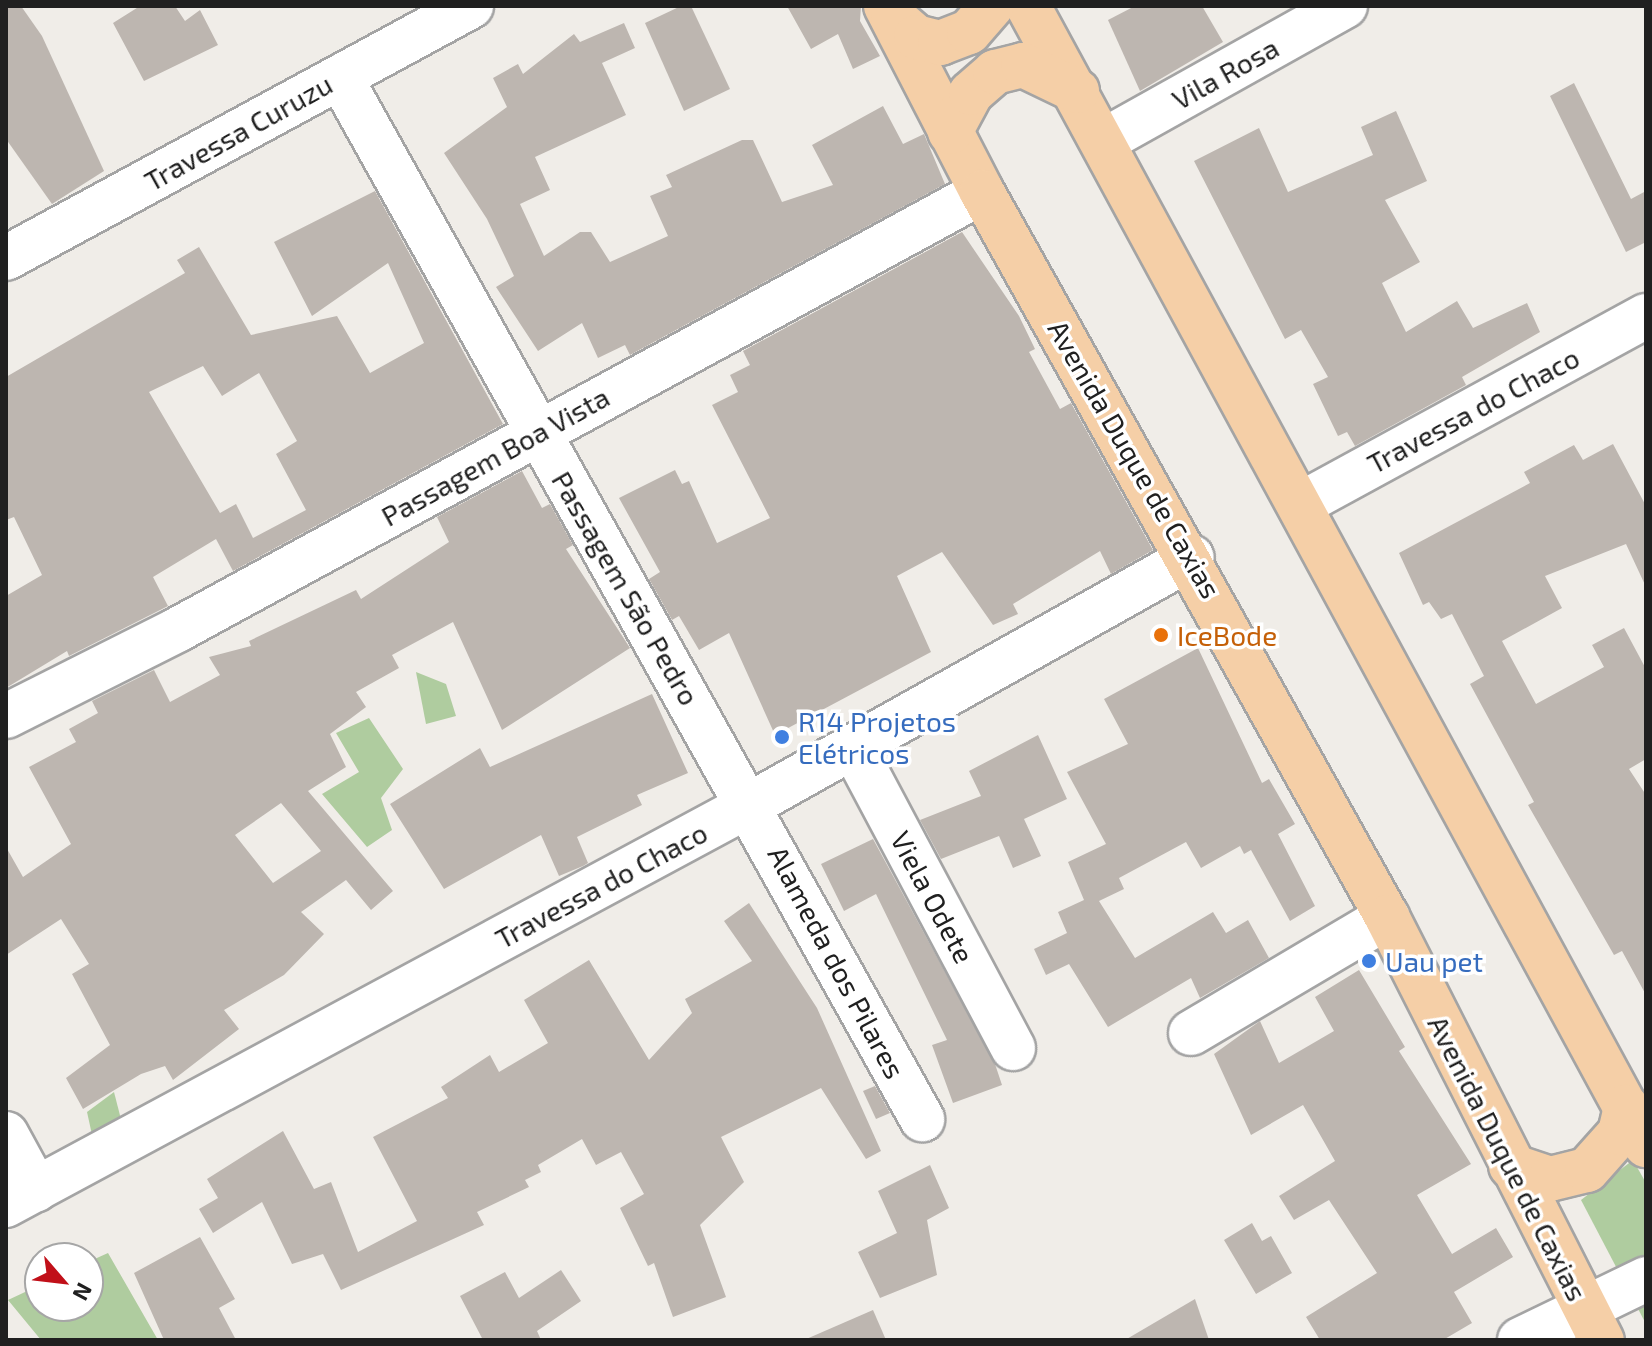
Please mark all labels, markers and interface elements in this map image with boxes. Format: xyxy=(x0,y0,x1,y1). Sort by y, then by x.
street label: Vila Rosa xyxy=(1166,30,1284,116)
street label: Travessa Curuzu xyxy=(138,67,338,197)
street label: Avenida Duque de Caxias xyxy=(1042,314,1228,604)
street label: Travessa do Chaco xyxy=(1361,340,1585,480)
street label: Passagem Boa Vista xyxy=(375,379,615,533)
street label: Passagem São Pedro xyxy=(545,465,707,711)
place label: IceBode xyxy=(1177,618,1277,652)
marker: IceBode xyxy=(1152,626,1170,644)
place label: R14 Projetos Elétricos xyxy=(798,704,956,770)
marker: R14 Projetos Elétricos xyxy=(773,728,791,746)
street label: Travessa do Chaco xyxy=(489,815,713,955)
street label: Viela Odete xyxy=(884,825,982,969)
street label: Alameda dos Pilares xyxy=(762,840,912,1084)
place label: Uau pet xyxy=(1385,944,1483,978)
marker: Uau pet xyxy=(1360,952,1378,970)
street label: Avenida Duque de Caxias xyxy=(1421,1010,1595,1306)
north arrow xyxy=(24,1242,104,1322)
text: N xyxy=(68,1279,99,1305)

